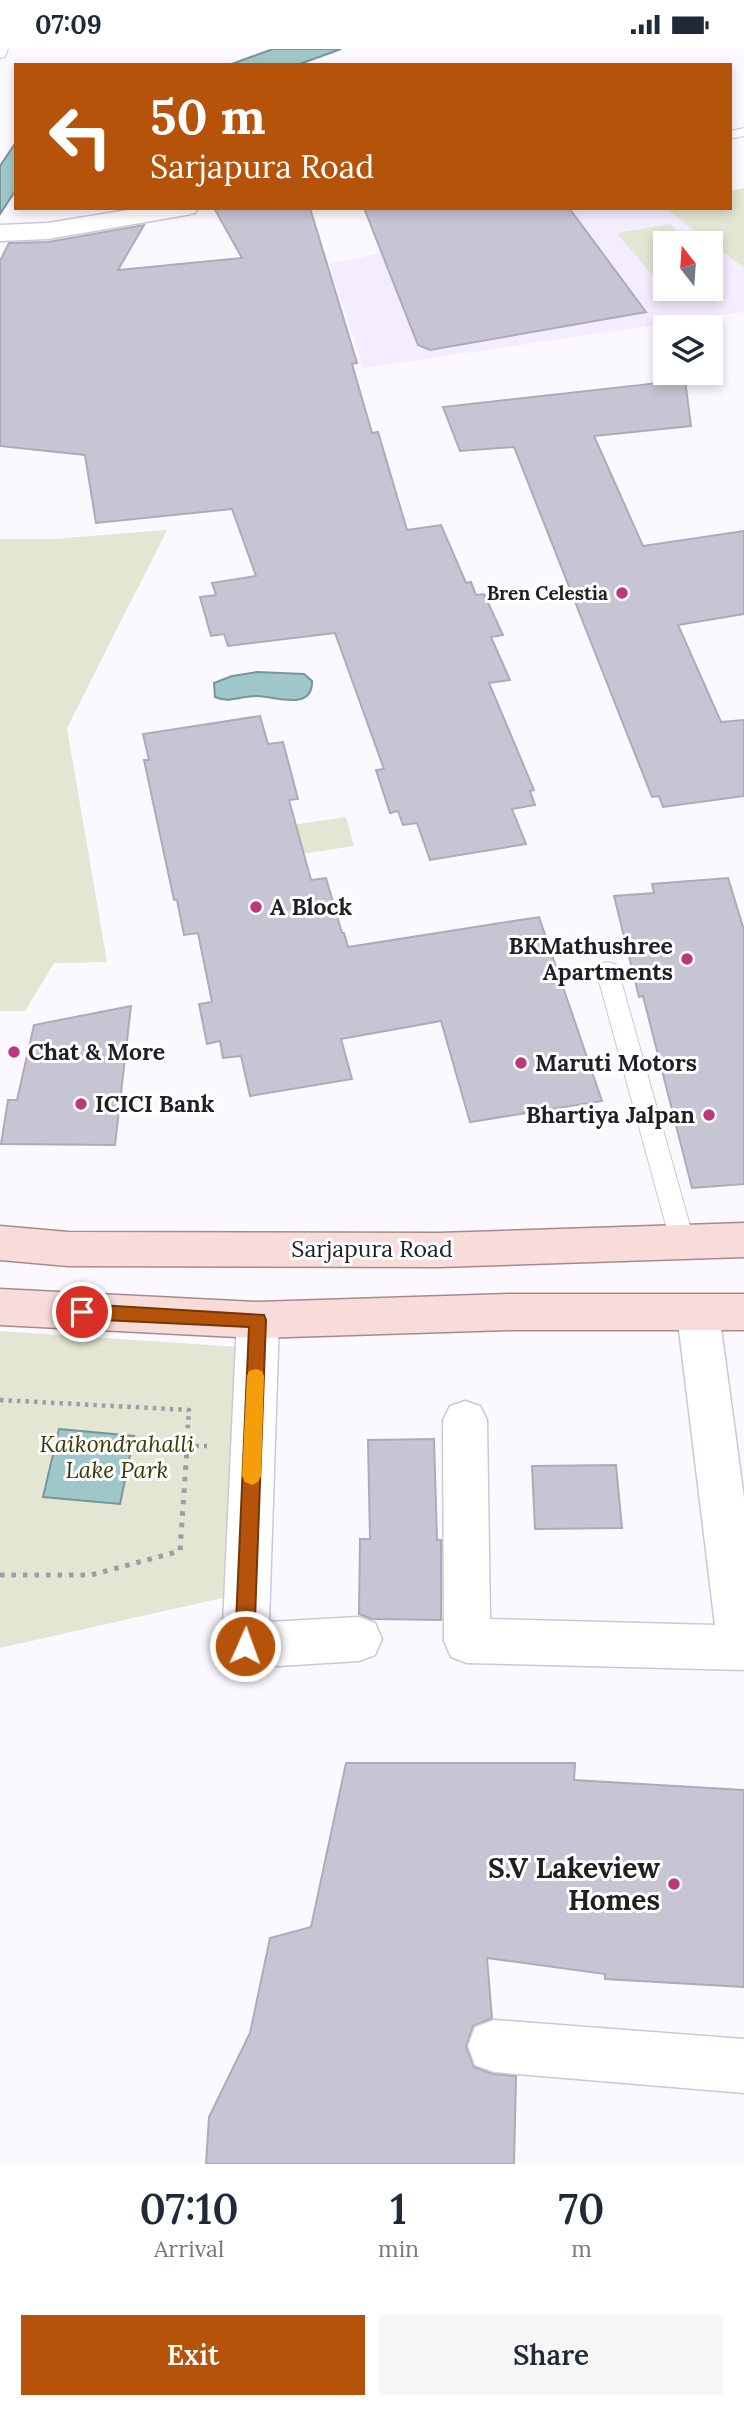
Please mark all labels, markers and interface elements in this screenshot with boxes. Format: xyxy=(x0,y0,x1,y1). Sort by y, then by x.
text: 07:09 xyxy=(35,8,102,41)
text: 50 m xyxy=(150,85,266,147)
icon: left xyxy=(35,91,126,182)
text: Sarjapura Road xyxy=(150,146,374,187)
north arrow xyxy=(653,231,723,301)
map controls xyxy=(653,231,723,385)
button: layers xyxy=(653,315,723,385)
place label: Bren Celestia xyxy=(487,581,608,605)
marker: Bren Celestia xyxy=(614,585,630,601)
place label: A Block xyxy=(270,892,352,921)
marker: A Block xyxy=(248,899,264,915)
place label: BKMathushree Apartments xyxy=(509,931,673,986)
marker: BKMathushree Apartments xyxy=(679,951,695,967)
place label: Chat & More xyxy=(28,1037,165,1066)
marker: Chat & More xyxy=(6,1044,22,1060)
place label: Maruti Motors xyxy=(535,1048,697,1077)
marker: Maruti Motors xyxy=(513,1055,529,1071)
place label: ICICI Bank xyxy=(95,1089,215,1118)
marker: ICICI Bank xyxy=(73,1096,89,1112)
place label: Bhartiya Jalpan xyxy=(526,1100,695,1129)
marker: Bhartiya Jalpan xyxy=(701,1107,717,1123)
street label: Sarjapura Road xyxy=(291,1234,453,1263)
pin xyxy=(52,1282,112,1342)
icon: arrive xyxy=(63,1293,101,1331)
park label: Kaikondrahalli Lake Park xyxy=(40,1429,195,1484)
position arrow xyxy=(208,1609,282,1683)
place label: S.V Lakeview Homes xyxy=(488,1850,660,1918)
marker: S.V Lakeview Homes xyxy=(666,1876,682,1892)
text: 07:10 xyxy=(139,2182,239,2236)
text: 1 xyxy=(390,2182,407,2236)
text: 70 xyxy=(559,2182,605,2236)
text: Arrival xyxy=(154,2234,224,2263)
text: min xyxy=(378,2234,419,2263)
text: m xyxy=(571,2234,592,2263)
button: Exit xyxy=(21,2315,365,2395)
button: Share xyxy=(379,2315,723,2395)

